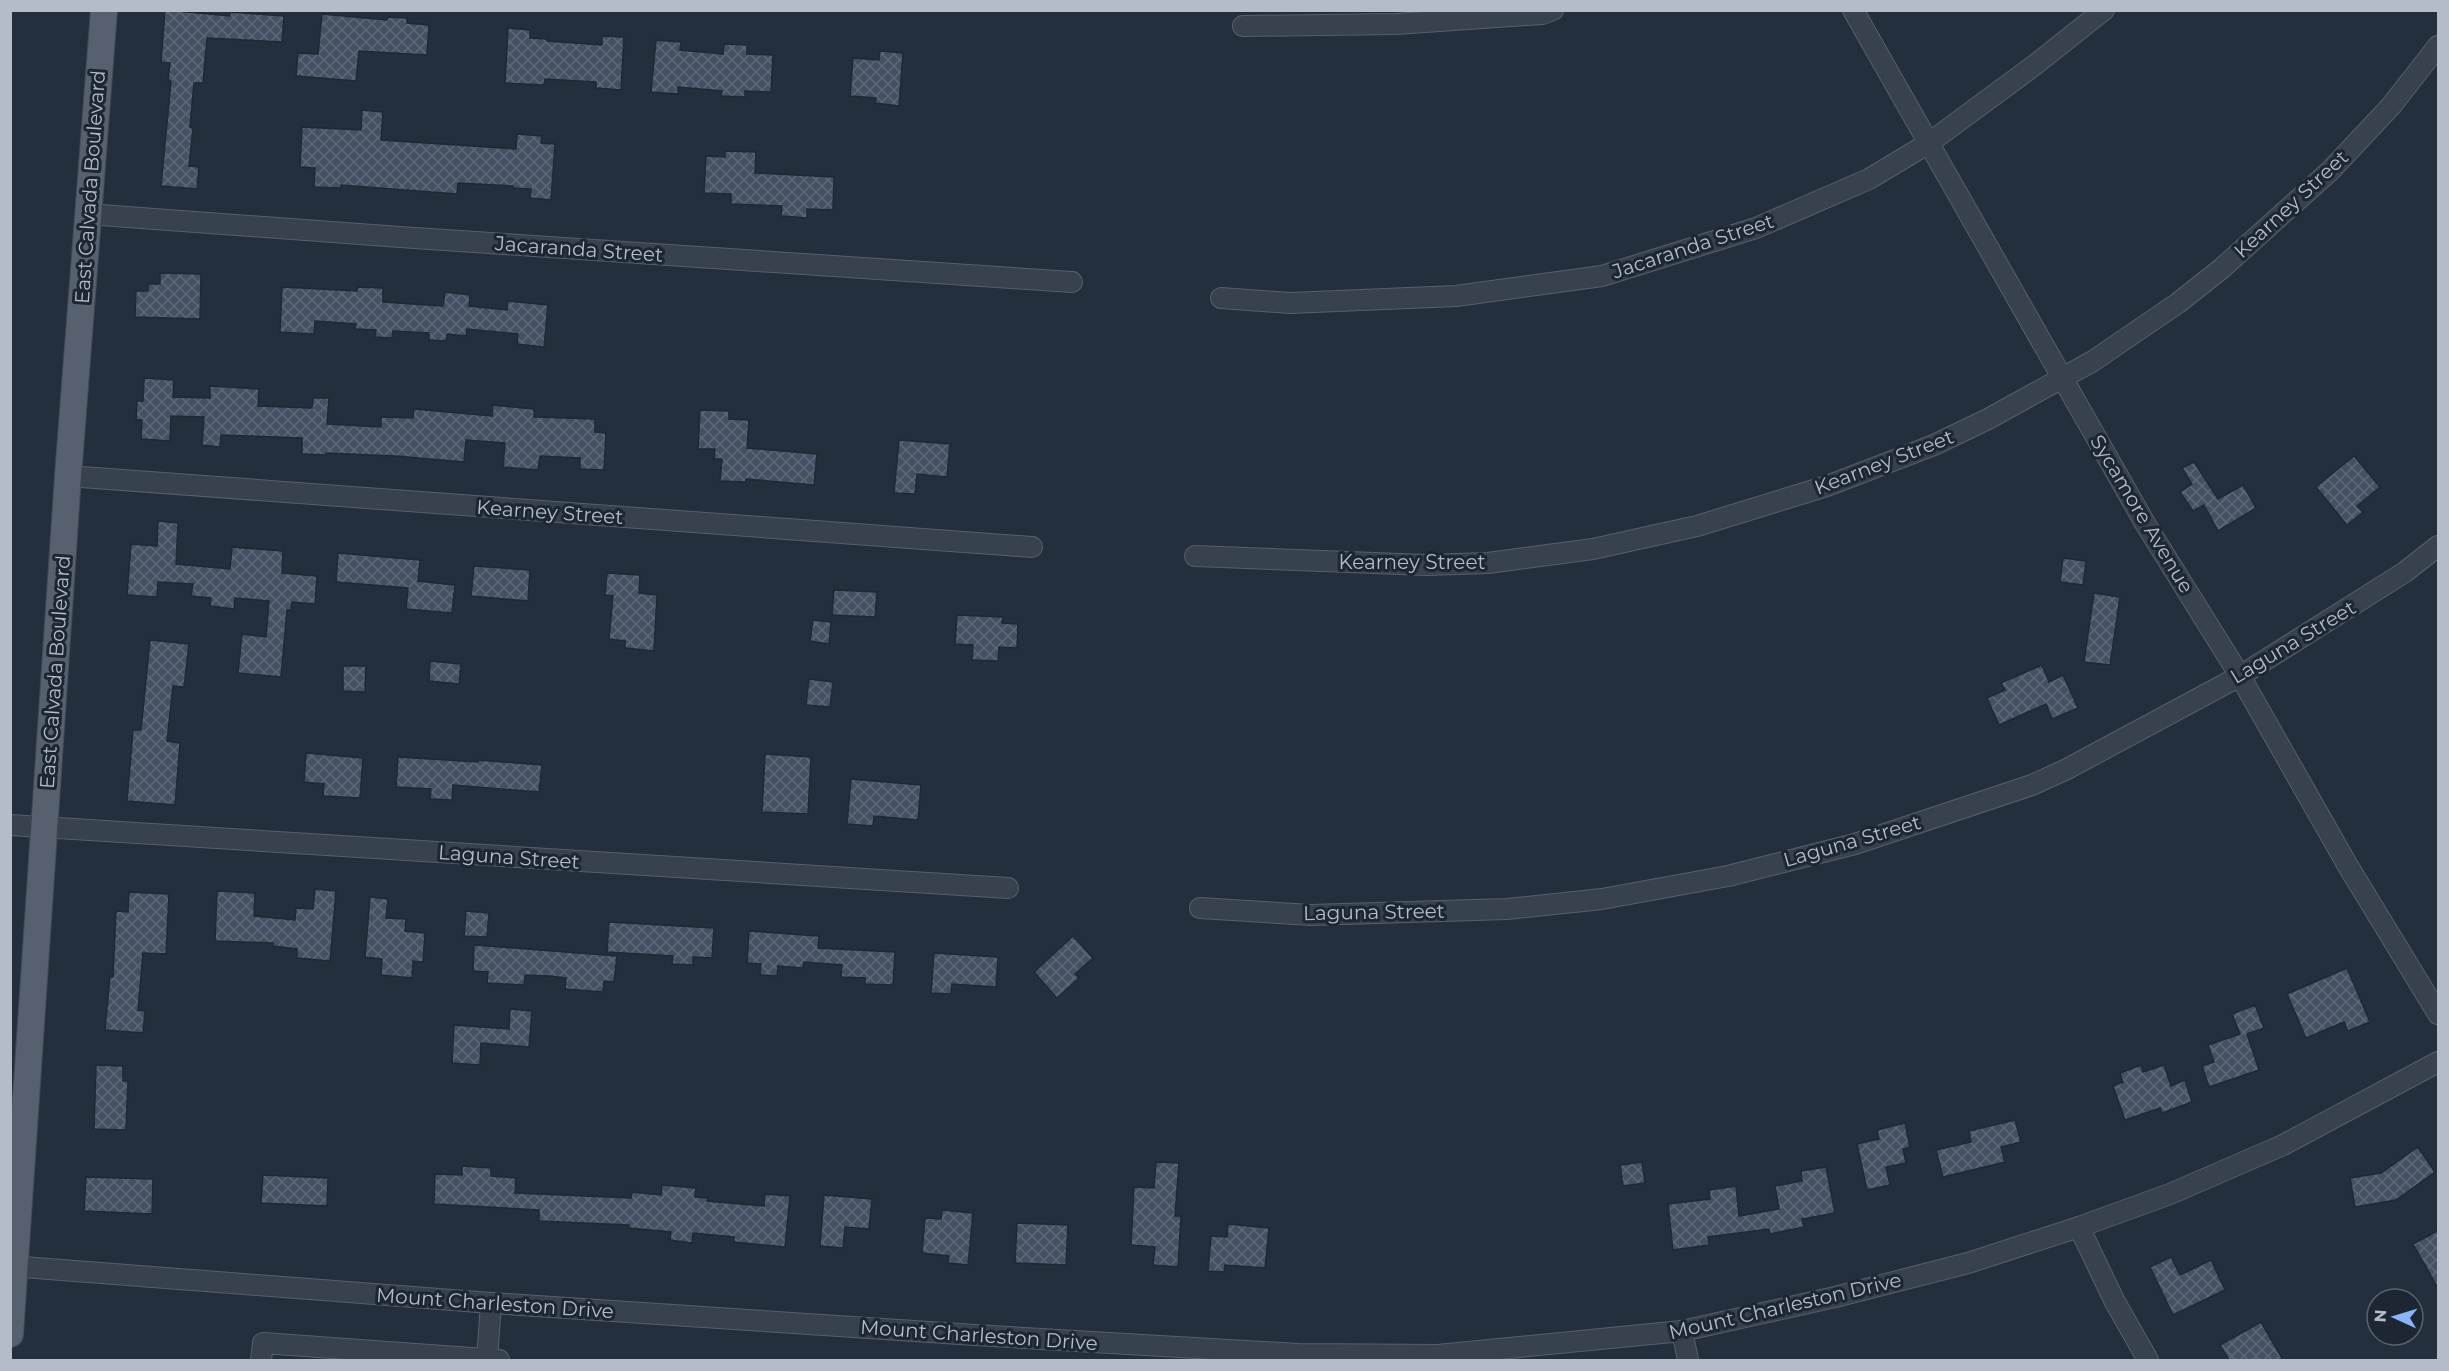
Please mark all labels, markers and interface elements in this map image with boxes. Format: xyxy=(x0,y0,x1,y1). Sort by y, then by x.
street label: East Calvada Boulevard xyxy=(70,69,110,305)
street label: Kearney Street xyxy=(2229,145,2353,263)
street label: Jacaranda Street xyxy=(1608,209,1777,284)
street label: Jacaranda Street xyxy=(493,231,664,267)
street label: Kearney Street xyxy=(1811,424,1957,500)
street label: Sycamore Avenue xyxy=(2085,431,2199,597)
street label: Kearney Street xyxy=(476,495,624,529)
street label: Kearney Street xyxy=(1338,550,1486,574)
street label: East Calvada Boulevard xyxy=(35,554,75,790)
street label: Laguna Street xyxy=(2226,595,2360,689)
street label: Laguna Street xyxy=(1781,810,1923,872)
street label: Laguna Street xyxy=(437,840,581,874)
street label: Laguna Street xyxy=(1303,899,1445,925)
street label: Mount Charleston Drive xyxy=(1666,1268,1904,1344)
street label: Mount Charleston Drive xyxy=(375,1283,615,1323)
north arrow xyxy=(2365,1287,2425,1347)
text: N xyxy=(2371,1309,2390,1323)
street label: Mount Charleston Drive xyxy=(859,1315,1099,1355)

